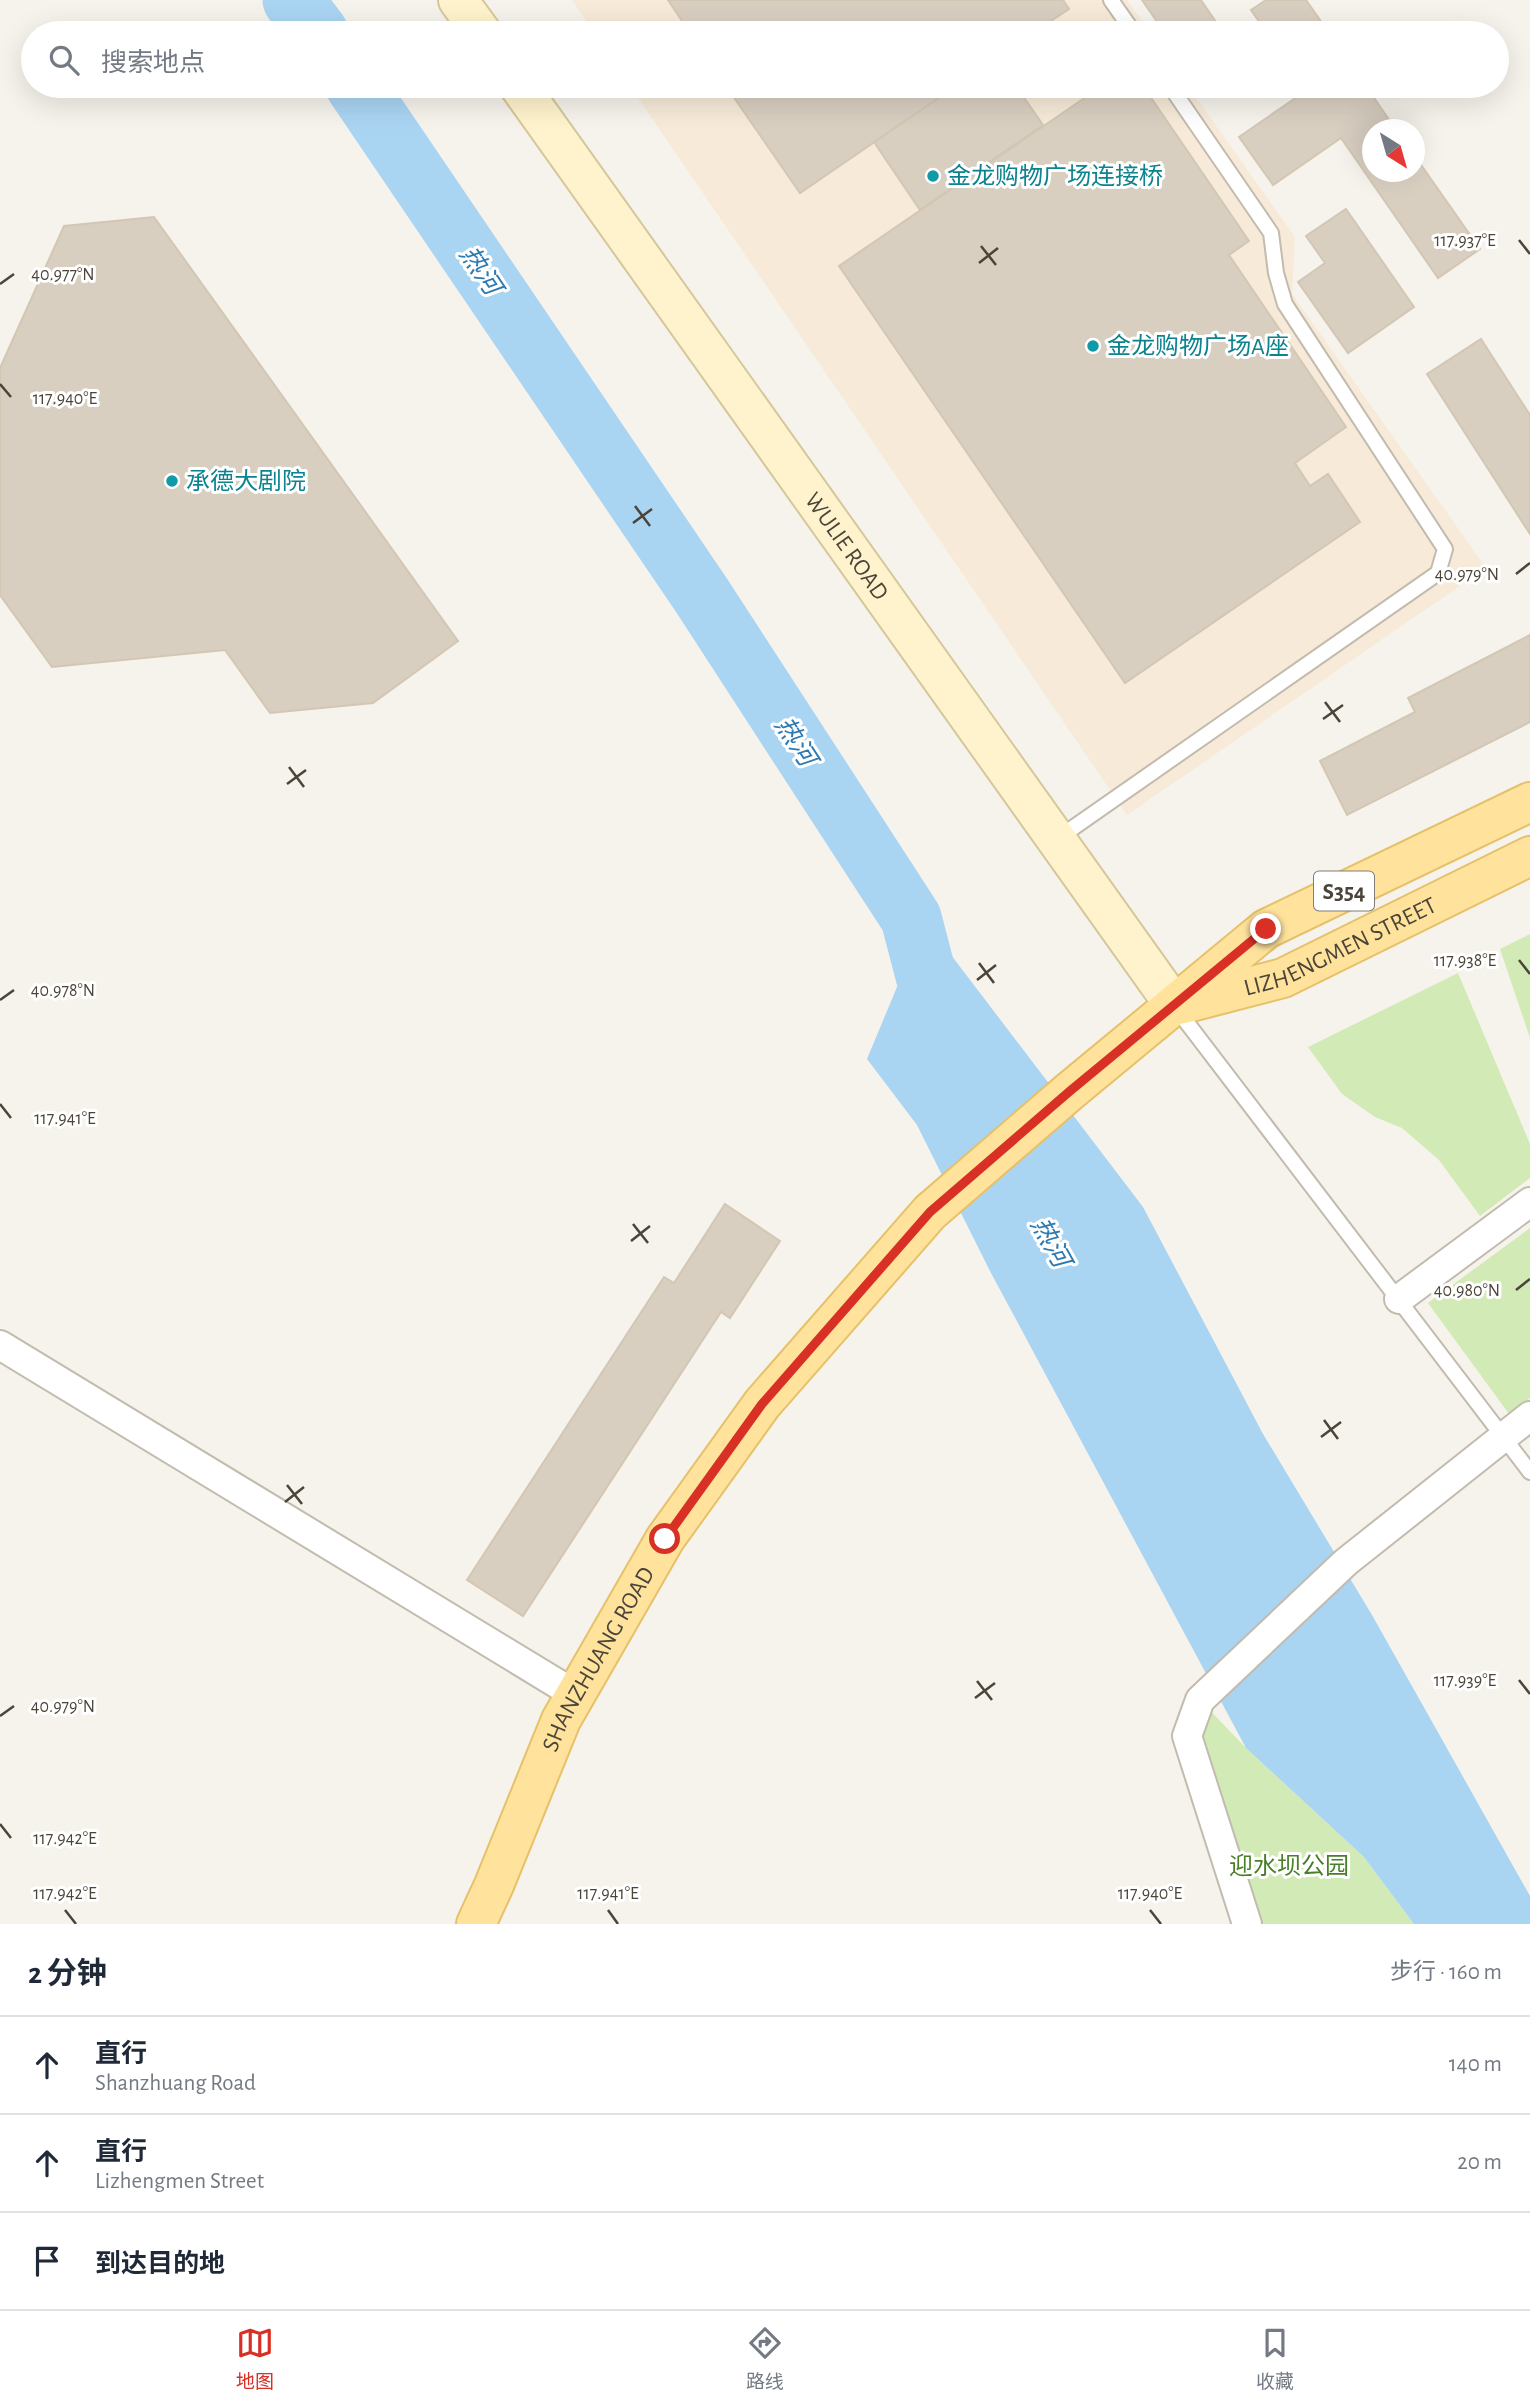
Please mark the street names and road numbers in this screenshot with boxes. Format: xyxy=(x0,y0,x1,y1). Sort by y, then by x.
street label: WULIE ROAD xyxy=(800,488,893,605)
road number: S354 xyxy=(1314,872,1374,911)
street label: LIZHENGMEN STREET xyxy=(1242,893,1441,1001)
street label: SHANZHUANG ROAD xyxy=(538,1563,659,1755)

